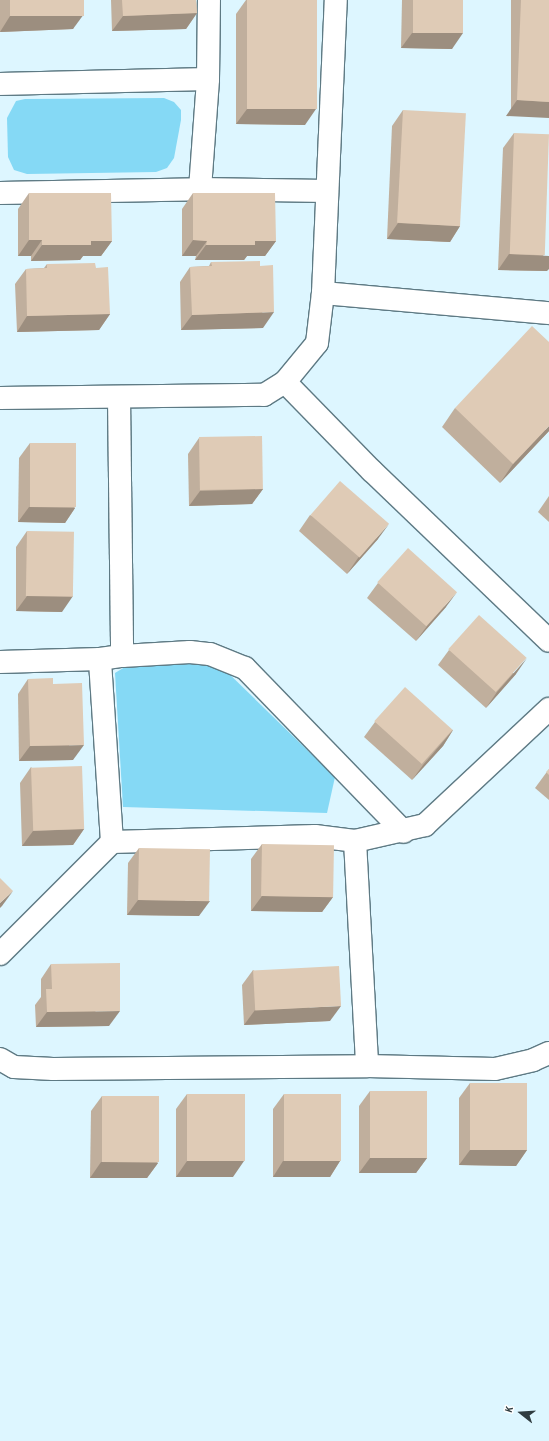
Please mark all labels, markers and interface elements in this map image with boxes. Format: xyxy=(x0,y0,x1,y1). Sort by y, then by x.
north arrow xyxy=(501,1393,541,1433)
text: K xyxy=(502,1405,516,1414)

